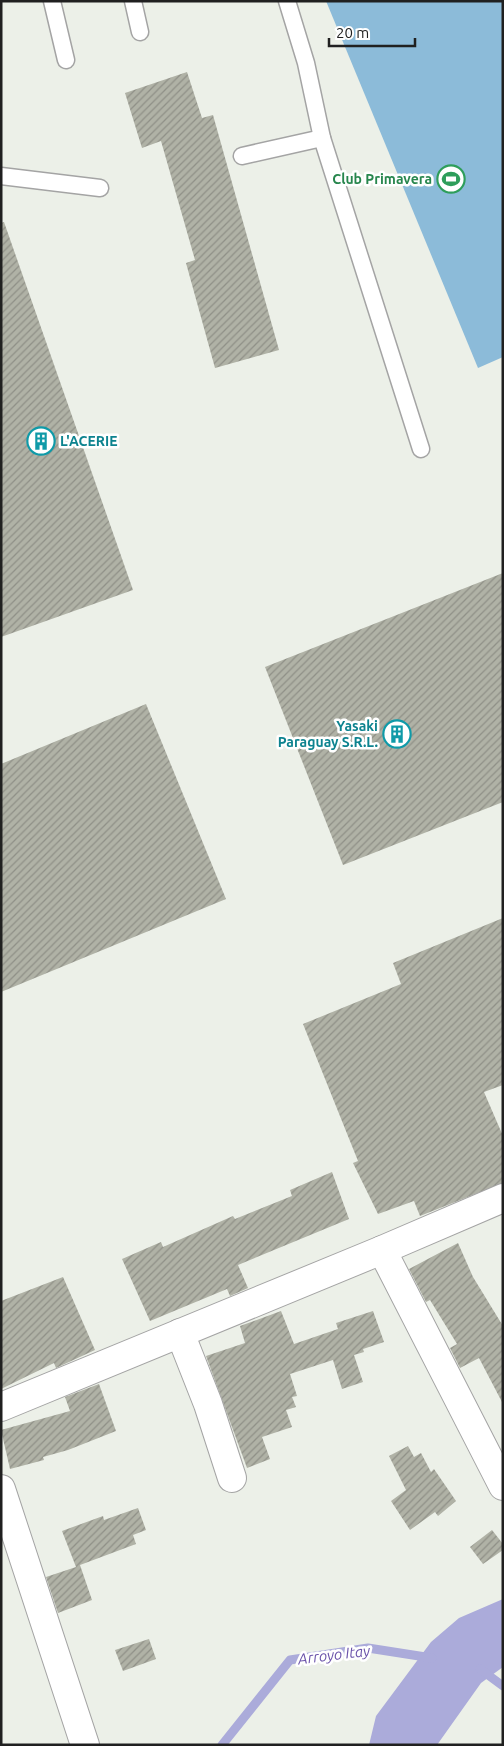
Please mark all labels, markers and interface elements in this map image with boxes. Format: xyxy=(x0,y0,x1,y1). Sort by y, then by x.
scale bar xyxy=(329,15,415,47)
text: 20 m xyxy=(336,24,369,41)
sports icon: Club Primavera xyxy=(436,164,466,194)
place label: Club Primavera xyxy=(332,171,432,187)
building icon: L'ACERIE xyxy=(26,426,56,456)
place label: L'ACERIE xyxy=(60,433,118,449)
place label: Yasaki Paraguay S.R.L. xyxy=(278,718,378,750)
building icon: Yasaki Paraguay S.R.L. xyxy=(382,719,412,749)
water label: Arroyo Itay xyxy=(296,1642,372,1667)

